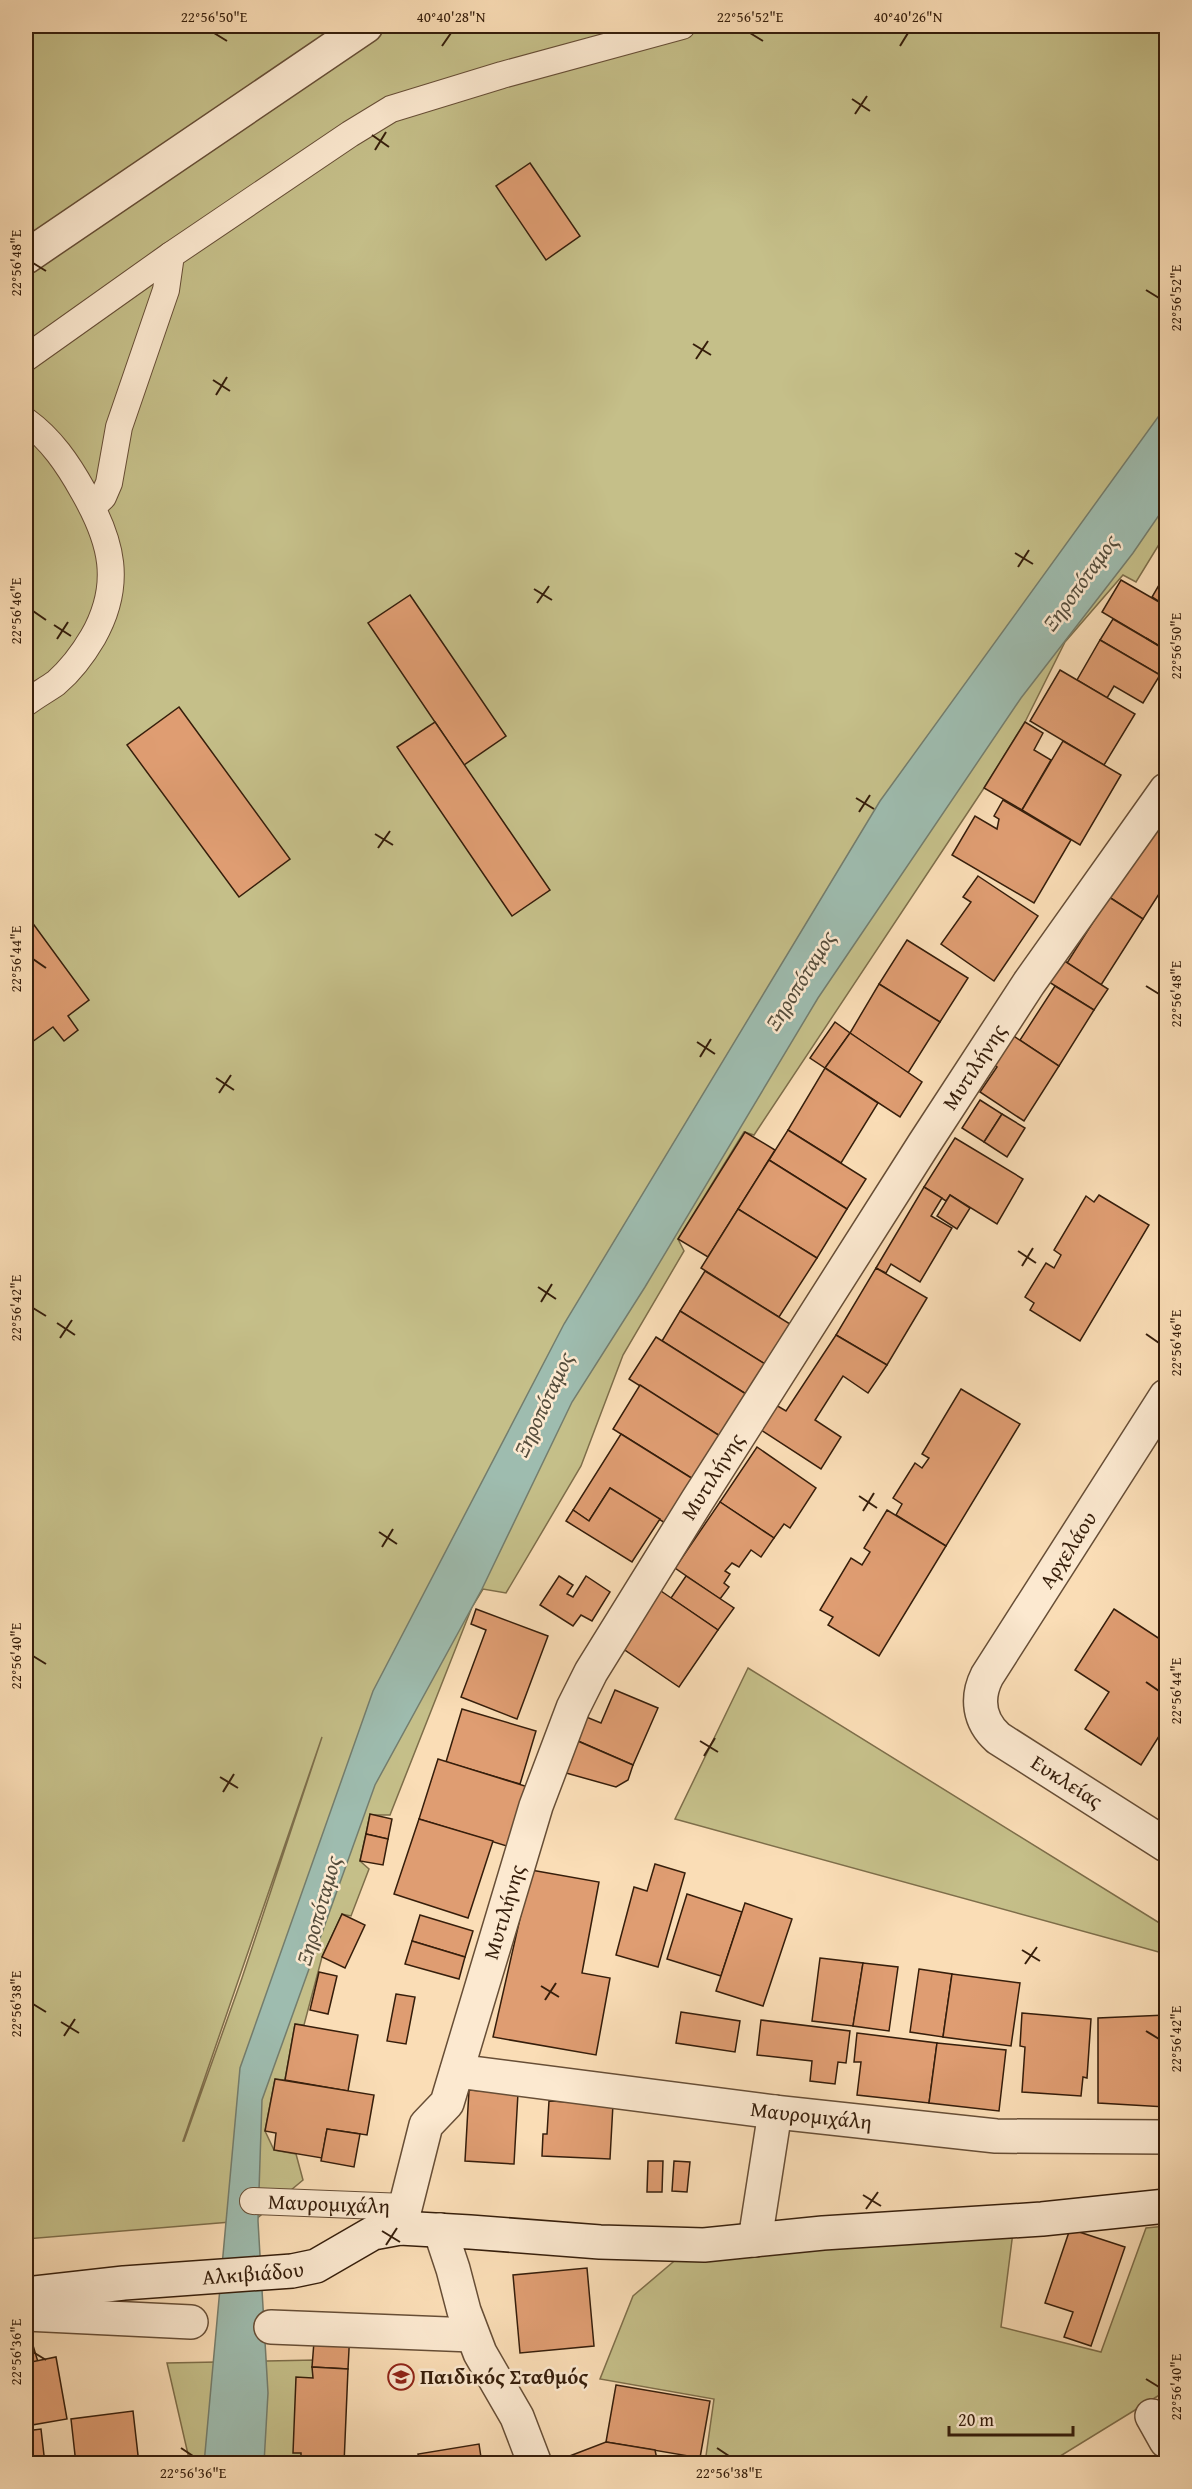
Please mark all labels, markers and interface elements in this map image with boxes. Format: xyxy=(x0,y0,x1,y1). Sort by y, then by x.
text: 22°56'50"E xyxy=(181,6,248,27)
text: 40°40'28"N xyxy=(417,6,486,27)
text: 22°56'52"E xyxy=(717,6,784,27)
text: 40°40'26"N xyxy=(874,6,943,27)
text: 22°56'48"E xyxy=(5,229,26,296)
text: 22°56'52"E xyxy=(1165,264,1186,331)
water label: Ξηροπόταμος xyxy=(1034,526,1127,637)
text: 22°56'46"E xyxy=(5,577,26,644)
text: 22°56'50"E xyxy=(1165,612,1186,679)
water label: Ξηροπόταμος xyxy=(757,923,844,1036)
text: 22°56'44"E xyxy=(5,925,26,992)
text: 22°56'48"E xyxy=(1165,960,1186,1027)
street label: Μυτιλήνης xyxy=(934,1017,1014,1116)
text: 22°56'42"E xyxy=(5,1274,26,1341)
text: 22°56'46"E xyxy=(1165,1309,1186,1376)
water label: Ξηροπόταμος xyxy=(505,1345,582,1462)
street label: Μυτιλήνης xyxy=(673,1427,752,1526)
street label: Αρχελάου xyxy=(1031,1505,1104,1594)
text: 22°56'40"E xyxy=(5,1622,26,1689)
text: 22°56'44"E xyxy=(1165,1657,1186,1724)
street label: Ευκλείας xyxy=(1025,1747,1109,1816)
water label: Ξηροπόταμος xyxy=(287,1851,349,1968)
street label: Μυτιλήνης xyxy=(475,1861,533,1963)
text: 22°56'38"E xyxy=(5,1970,26,2037)
text: 22°56'42"E xyxy=(1165,2005,1186,2072)
street label: Μαυρομιχάλη xyxy=(749,2093,874,2137)
street label: Μαυρομιχάλη xyxy=(267,2186,391,2221)
street label: Αλκιβιάδου xyxy=(201,2253,307,2292)
text: 22°56'36"E xyxy=(5,2318,26,2385)
text: 22°56'40"E xyxy=(1165,2353,1186,2420)
place label: Παιδικός Σταθμός xyxy=(420,2361,588,2392)
school or university icon: Παιδικός Σταθμός xyxy=(386,2362,416,2392)
scale bar xyxy=(949,2399,1074,2437)
text: 20 m xyxy=(958,2406,994,2433)
text: 22°56'36"E xyxy=(160,2462,227,2483)
text: 22°56'38"E xyxy=(696,2462,763,2483)

